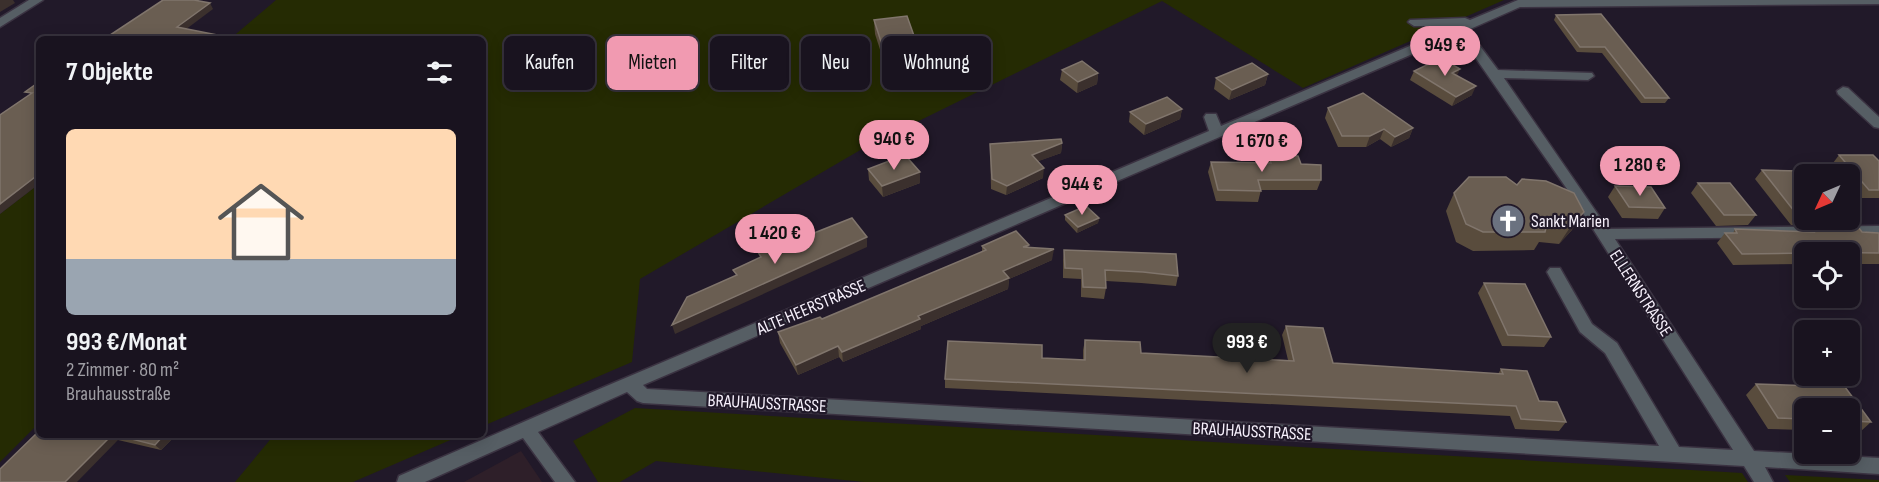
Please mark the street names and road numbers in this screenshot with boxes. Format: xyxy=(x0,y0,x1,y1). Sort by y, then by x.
street label: ELLERNSTRASSE xyxy=(1605,246,1676,340)
street label: ALTE HEERSTRASSE xyxy=(753,275,869,340)
street label: BRAUHAUSSTRASSE xyxy=(707,390,827,417)
street label: BRAUHAUSSTRASSE xyxy=(1192,418,1312,445)

